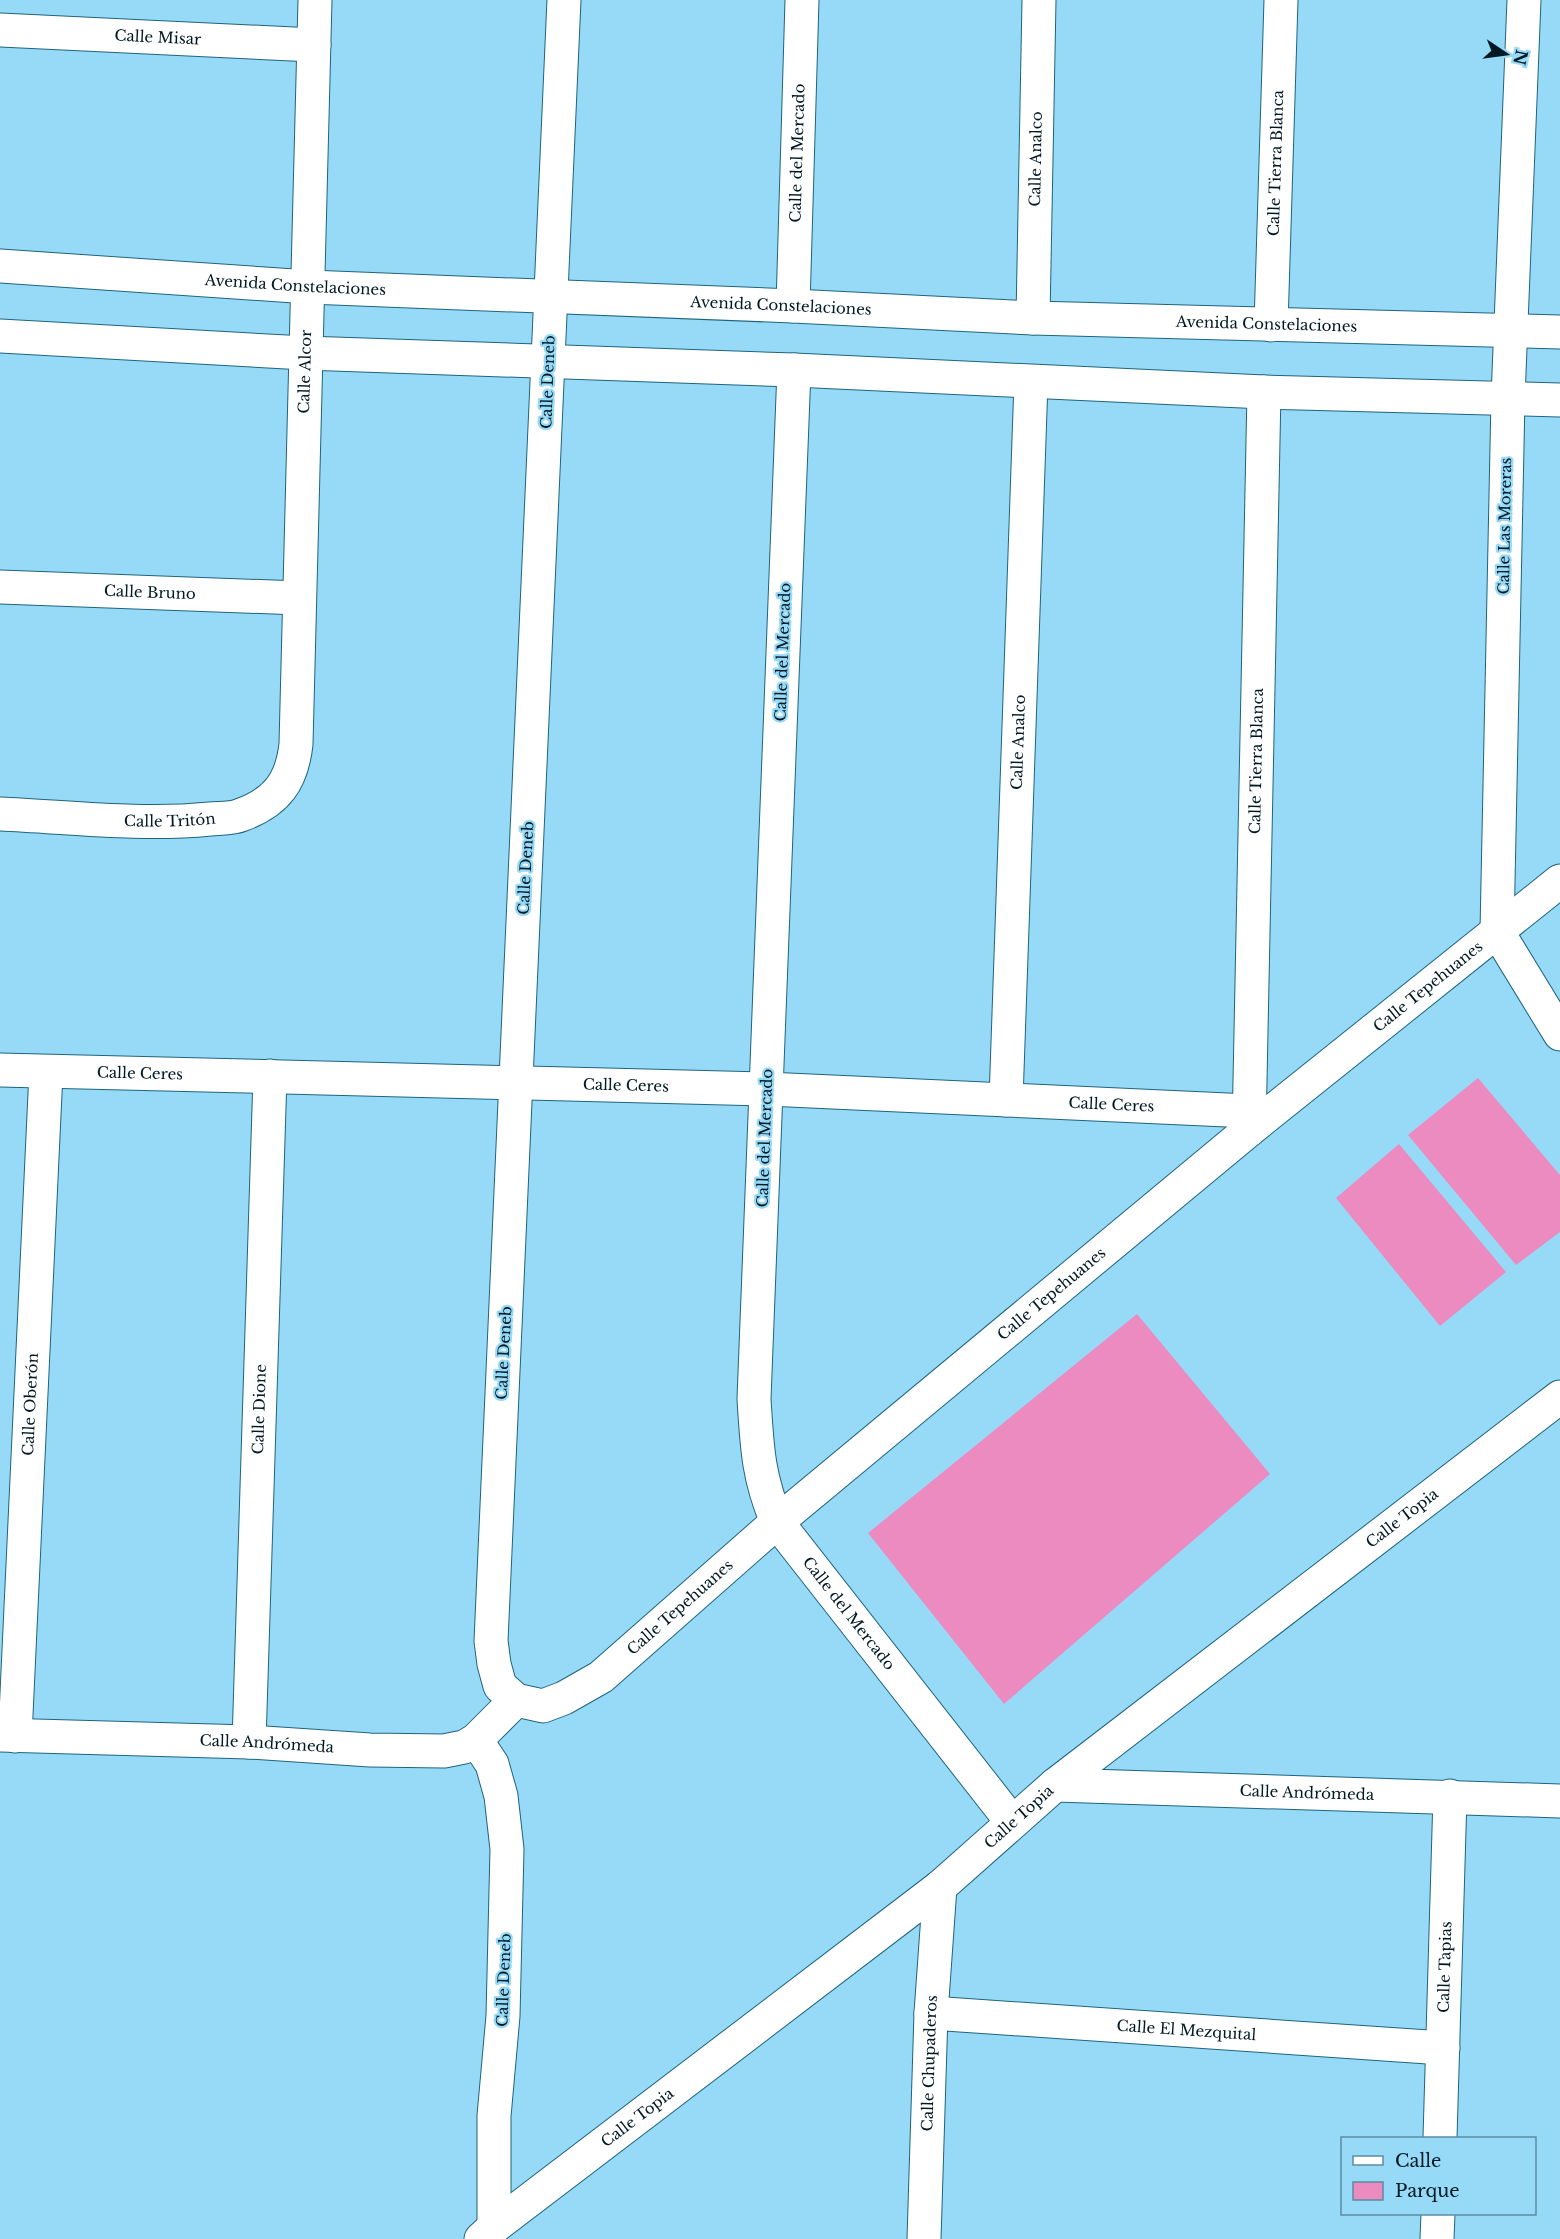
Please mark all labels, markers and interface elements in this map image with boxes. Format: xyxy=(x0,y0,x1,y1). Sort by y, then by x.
north arrow xyxy=(1476,24,1536,84)
street label: Calle Misar xyxy=(114,25,202,49)
text: N xyxy=(1509,48,1532,67)
street label: Calle del Mercado xyxy=(785,83,809,223)
street label: Calle Tierra Blanca xyxy=(1264,89,1287,236)
street label: Calle Analco xyxy=(1025,111,1046,207)
street label: Avenida Constelaciones xyxy=(203,270,387,299)
street label: Avenida Constelaciones xyxy=(689,292,872,319)
street label: Avenida Constelaciones xyxy=(1175,312,1358,336)
street label: Calle Alcor xyxy=(294,329,315,414)
street label: Calle Deneb xyxy=(536,335,559,429)
street label: Calle Las Moreras xyxy=(1494,457,1515,595)
street label: Calle Bruno xyxy=(104,581,196,603)
street label: Calle del Mercado xyxy=(771,582,794,722)
street label: Calle Tierra Blanca xyxy=(1245,687,1267,834)
street label: Calle Analco xyxy=(1007,694,1029,790)
street label: Calle Tritón xyxy=(124,808,216,831)
street label: Calle Deneb xyxy=(514,821,537,915)
street label: Calle Tepehuanes xyxy=(1369,937,1486,1036)
street label: Calle Ceres xyxy=(97,1062,183,1084)
street label: Calle del Mercado xyxy=(753,1068,776,1208)
street label: Calle Ceres xyxy=(583,1074,669,1096)
street label: Calle Ceres xyxy=(1068,1093,1155,1116)
street label: Calle Tepehuanes xyxy=(993,1243,1109,1344)
street label: Calle Deneb xyxy=(492,1306,515,1400)
street label: Calle Oberón xyxy=(18,1353,42,1456)
street label: Calle Dione xyxy=(248,1364,270,1455)
street label: Calle Topia xyxy=(1362,1484,1442,1552)
street label: Calle del Mercado xyxy=(799,1553,900,1674)
street label: Calle Tepehuanes xyxy=(623,1555,737,1659)
street label: Calle Andrómeda xyxy=(199,1731,335,1757)
street label: Calle Topia xyxy=(980,1780,1058,1852)
street label: Calle Andrómeda xyxy=(1239,1781,1375,1804)
street label: Calle Tapias xyxy=(1434,1921,1455,2013)
street label: Calle Deneb xyxy=(492,1933,515,2027)
street label: Calle Chupaderos xyxy=(917,1994,941,2132)
street label: Calle El Mezquital xyxy=(1116,2016,1257,2044)
street label: Calle Topia xyxy=(597,2083,678,2151)
legend xyxy=(1341,2137,1536,2215)
text: Calle xyxy=(1395,2150,1441,2172)
text: Parque xyxy=(1395,2180,1460,2202)

